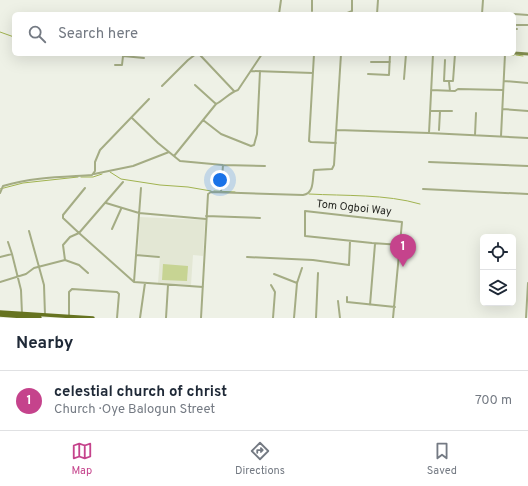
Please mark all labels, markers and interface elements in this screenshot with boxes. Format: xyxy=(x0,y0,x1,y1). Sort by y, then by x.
search box xyxy=(12,12,516,56)
icon: search xyxy=(26,23,48,45)
text: Search here xyxy=(58,25,138,44)
your location xyxy=(210,170,230,190)
street label: Tom Ogboi Way xyxy=(316,197,393,219)
pin: 1 xyxy=(390,234,416,267)
map controls xyxy=(480,234,516,306)
button: locate xyxy=(480,234,516,270)
button: layers xyxy=(480,270,516,306)
text: Nearby xyxy=(16,333,73,355)
text: celestial church of christ xyxy=(54,383,227,402)
text: 1 xyxy=(26,393,32,409)
text: 700 m xyxy=(475,393,512,409)
text: Church · Oye Balogun Street xyxy=(54,402,215,418)
tab: Map xyxy=(71,440,93,478)
tab: Directions xyxy=(235,440,285,478)
tab: Saved xyxy=(427,440,457,478)

